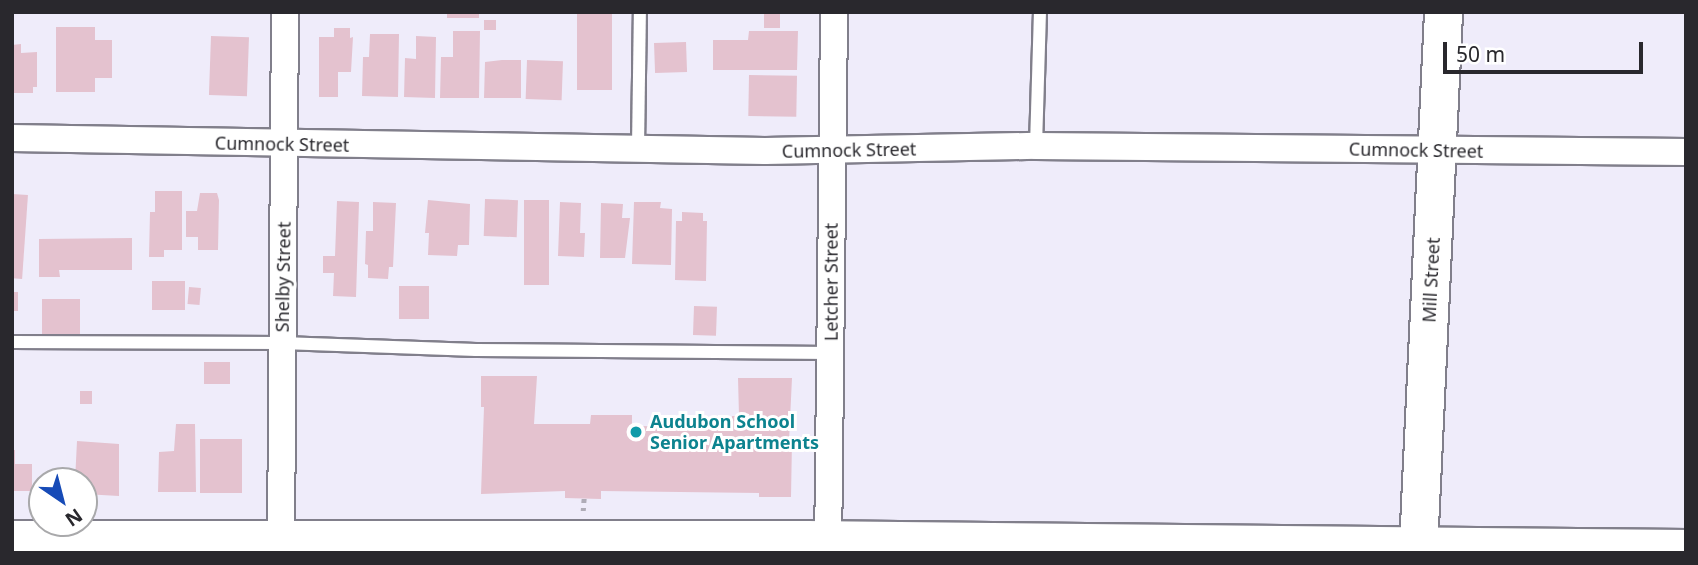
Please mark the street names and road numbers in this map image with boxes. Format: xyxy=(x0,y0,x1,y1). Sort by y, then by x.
street label: Cumnock Street xyxy=(215,132,349,156)
street label: Cumnock Street xyxy=(782,138,916,162)
street label: Cumnock Street xyxy=(1349,138,1483,162)
street label: Shelby Street xyxy=(271,222,295,332)
street label: Letcher Street xyxy=(820,223,842,341)
street label: Mill Street xyxy=(1418,237,1444,323)

